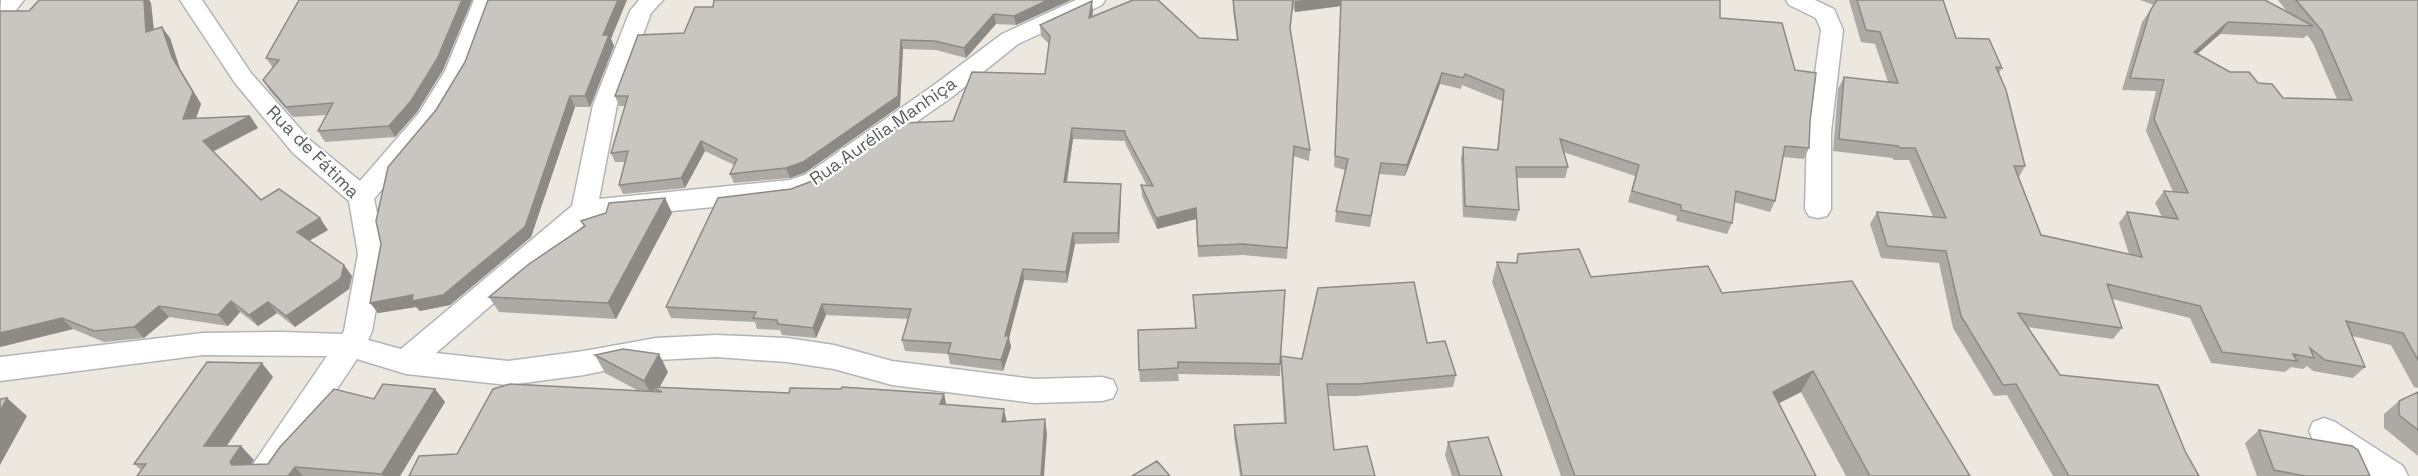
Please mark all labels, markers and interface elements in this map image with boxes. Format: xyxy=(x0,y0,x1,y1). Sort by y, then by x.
street label: Rua Aurélia Manhiça xyxy=(805,71,961,190)
street label: Rua de Fátima xyxy=(262,100,365,203)

